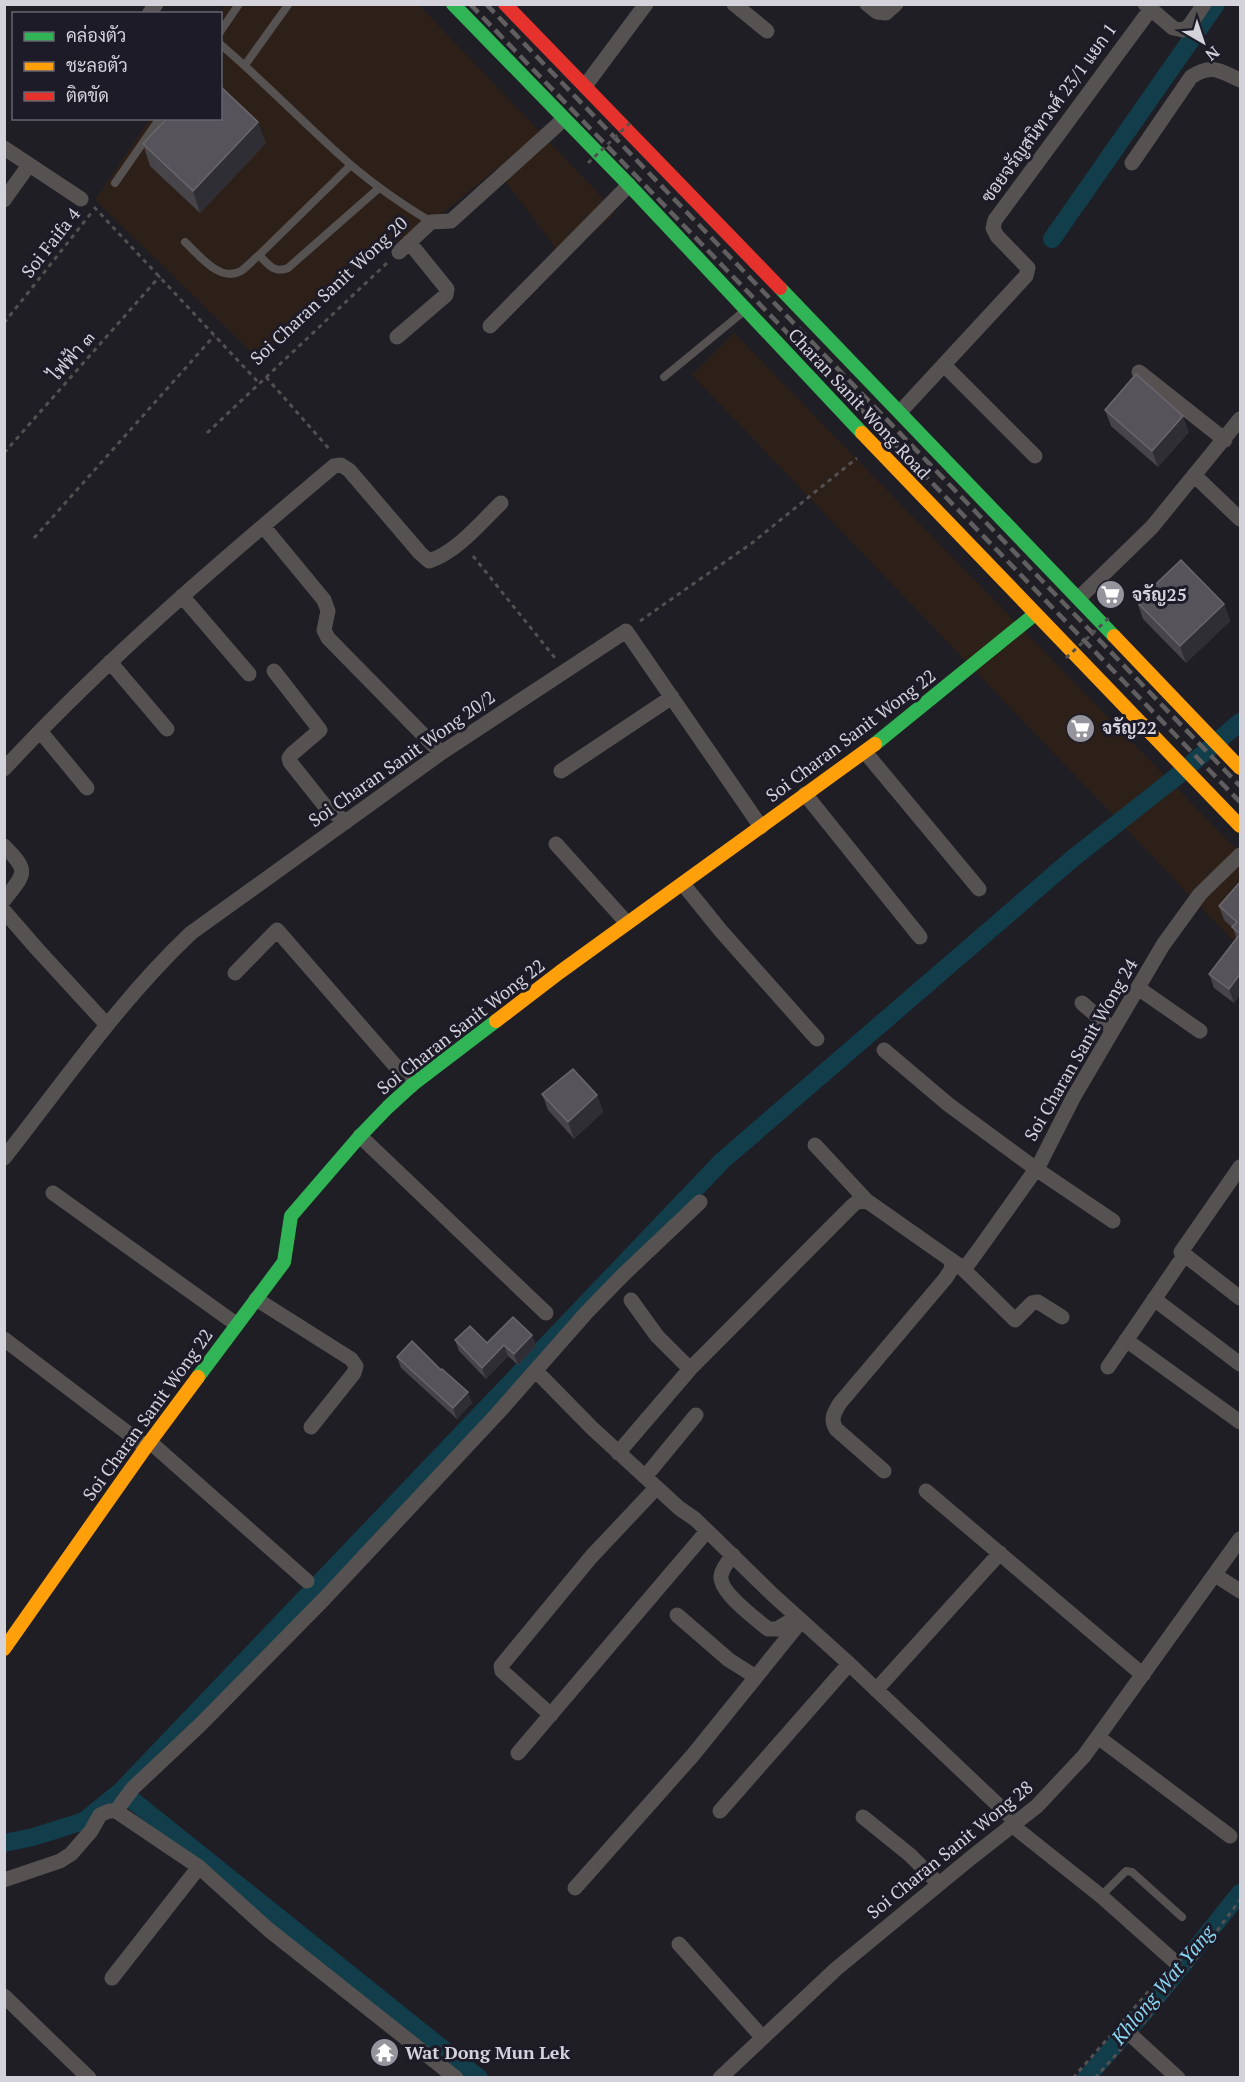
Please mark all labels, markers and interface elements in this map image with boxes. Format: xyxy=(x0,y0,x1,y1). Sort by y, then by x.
legend xyxy=(12,12,222,120)
north arrow xyxy=(1173,12,1233,72)
street label: ซอยจรัญสนิทวงศ์ 23/1 แยก 1 xyxy=(975,18,1121,207)
text: คล่องตัว xyxy=(66,23,126,47)
text: N xyxy=(1201,41,1224,66)
text: ชะลอตัว xyxy=(66,53,128,77)
text: ติดขัด xyxy=(66,83,109,107)
street label: Soi Faifa 4 xyxy=(15,202,85,282)
street label: Soi Charan Sanit Wong 20 xyxy=(244,211,412,370)
street label: Charan Sanit Wong Road xyxy=(783,323,936,484)
street label: ไฟฟ้า ๓ xyxy=(42,325,100,387)
supermarket icon: จรัญ25 xyxy=(1095,579,1127,611)
place label: จรัญ25 xyxy=(1132,582,1187,606)
street label: Soi Charan Sanit Wong 22 xyxy=(761,663,940,807)
street label: Soi Charan Sanit Wong 20/2 xyxy=(303,684,500,832)
supermarket icon: จรัญ22 xyxy=(1065,712,1097,744)
place label: จรัญ22 xyxy=(1102,715,1157,739)
street label: Soi Charan Sanit Wong 22 xyxy=(371,953,549,1099)
street label: Soi Charan Sanit Wong 24 xyxy=(1018,954,1142,1145)
street label: Soi Charan Sanit Wong 22 xyxy=(77,1324,218,1505)
street label: Soi Charan Sanit Wong 28 xyxy=(861,1775,1037,1924)
water label: Khlong Wat Yang xyxy=(1104,1918,1221,2051)
temple icon: Wat Dong Mun Lek xyxy=(368,2037,400,2069)
place label: Wat Dong Mun Lek xyxy=(405,2040,570,2064)

